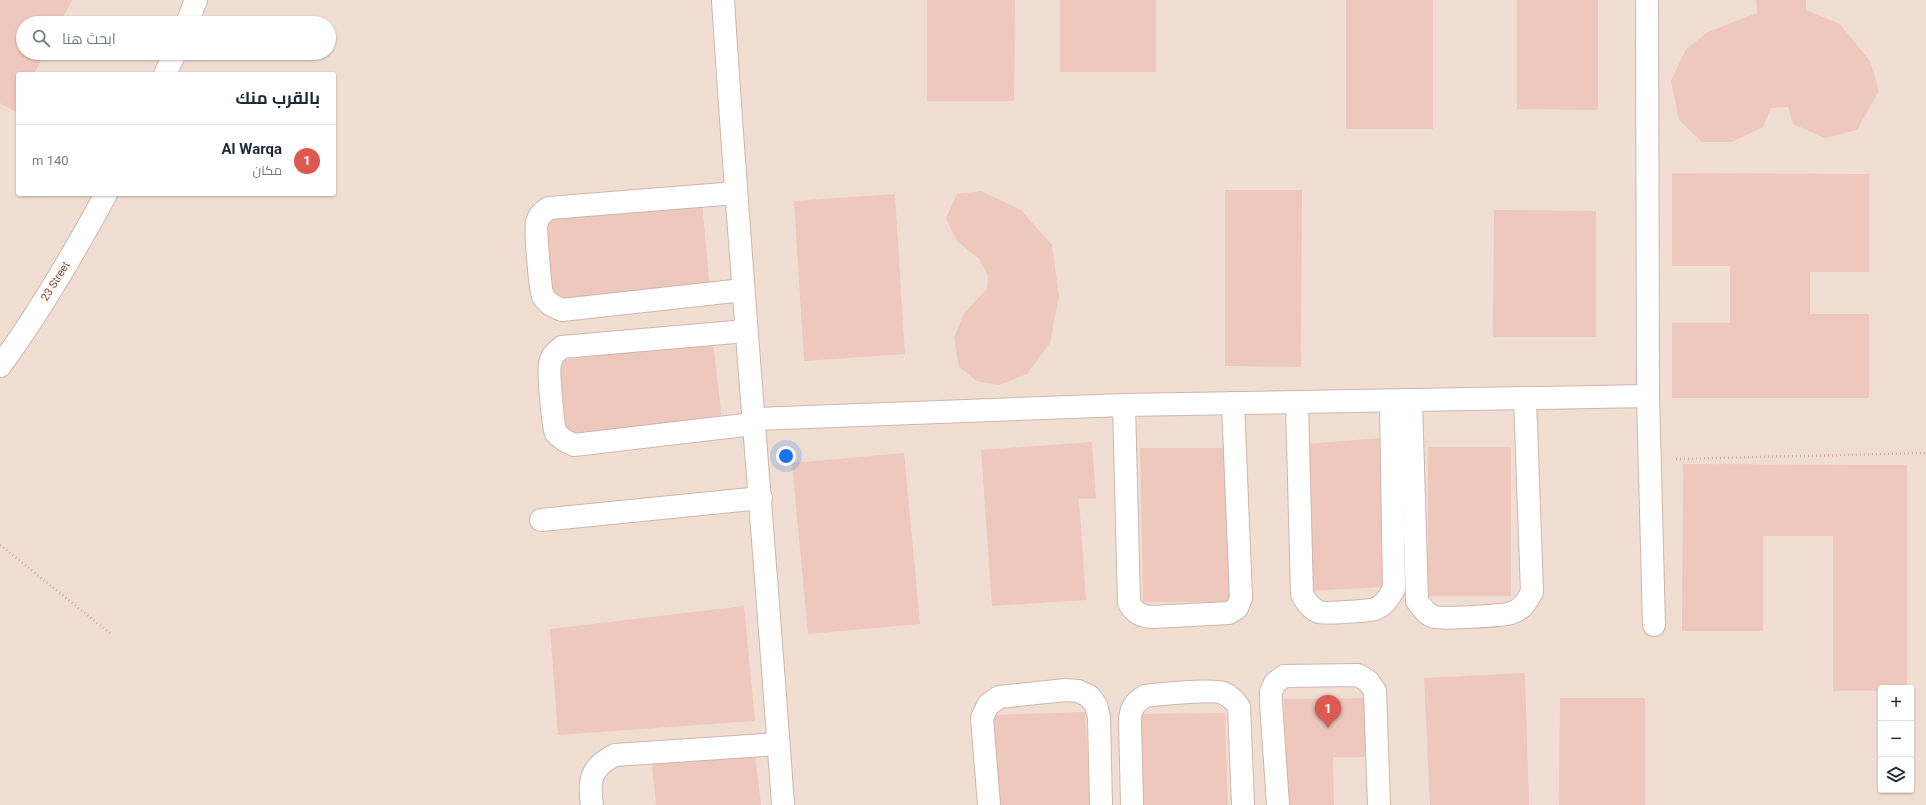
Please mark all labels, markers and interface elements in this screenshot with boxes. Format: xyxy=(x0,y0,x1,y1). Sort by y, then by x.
search box xyxy=(16,16,336,60)
icon: search xyxy=(30,27,52,49)
text: ابحث هنا xyxy=(62,30,116,48)
text: بالقرب منك xyxy=(236,88,320,108)
text: Al Warqa xyxy=(221,140,282,158)
text: 140 m xyxy=(32,153,69,168)
text: 1 xyxy=(303,153,311,168)
text: مكان xyxy=(253,163,282,178)
street label: 23 Street xyxy=(38,259,73,303)
your location xyxy=(776,446,796,466)
map controls xyxy=(1878,685,1914,793)
button: + xyxy=(1878,685,1914,721)
pin: 1 xyxy=(1315,695,1341,728)
button: − xyxy=(1878,721,1914,757)
button: layers xyxy=(1878,757,1914,793)

